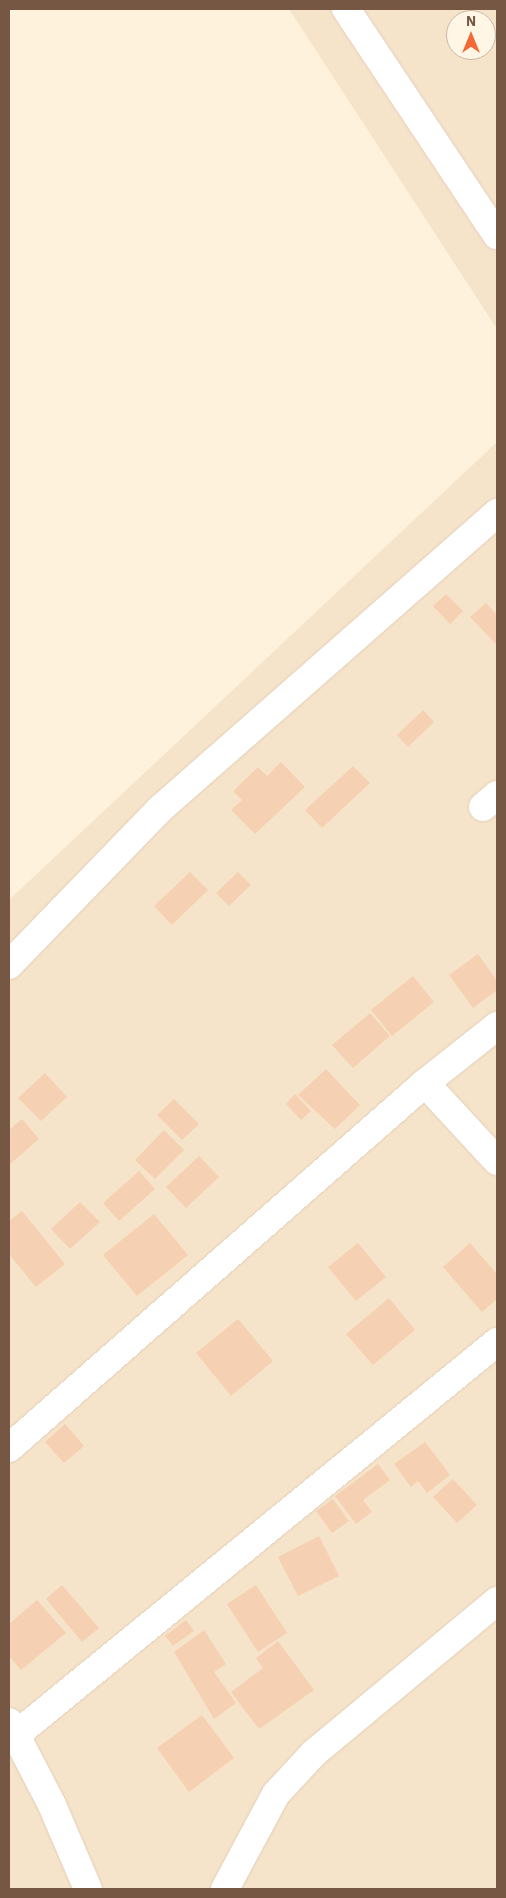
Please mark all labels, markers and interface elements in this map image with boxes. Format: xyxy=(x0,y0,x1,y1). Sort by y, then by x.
north arrow xyxy=(446,10,496,60)
text: N xyxy=(466,12,476,30)

